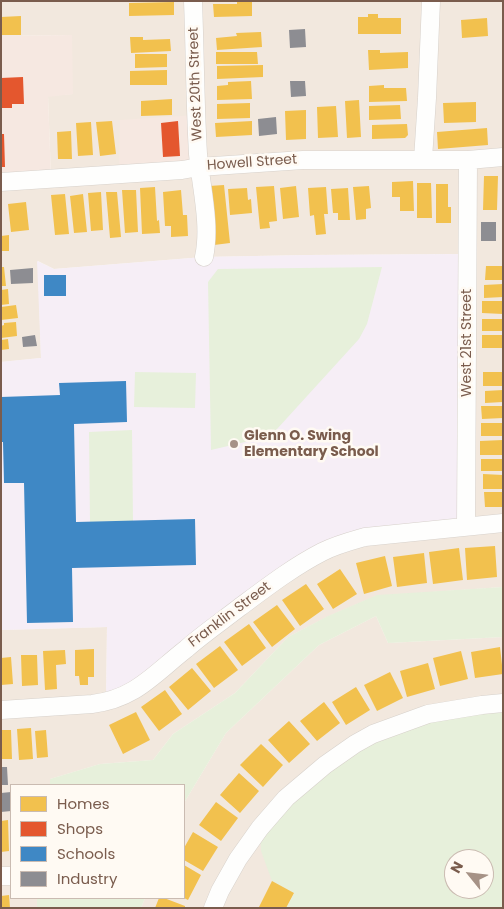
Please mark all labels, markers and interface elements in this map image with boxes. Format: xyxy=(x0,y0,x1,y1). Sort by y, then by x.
street label: West 20th Street xyxy=(186,27,206,141)
street label: Howell Street xyxy=(206,151,298,175)
street label: West 21st Street xyxy=(459,289,475,397)
place label: Glenn O. Swing Elementary School xyxy=(244,428,379,461)
marker: Glenn O. Swing Elementary School xyxy=(228,438,240,450)
street label: Franklin Street xyxy=(186,579,274,651)
legend xyxy=(10,784,185,899)
text: Homes xyxy=(57,793,110,814)
text: Shops xyxy=(57,818,103,839)
text: Schools xyxy=(57,843,115,864)
north arrow xyxy=(444,849,494,899)
text: N xyxy=(445,858,468,877)
text: Industry xyxy=(57,868,117,889)

